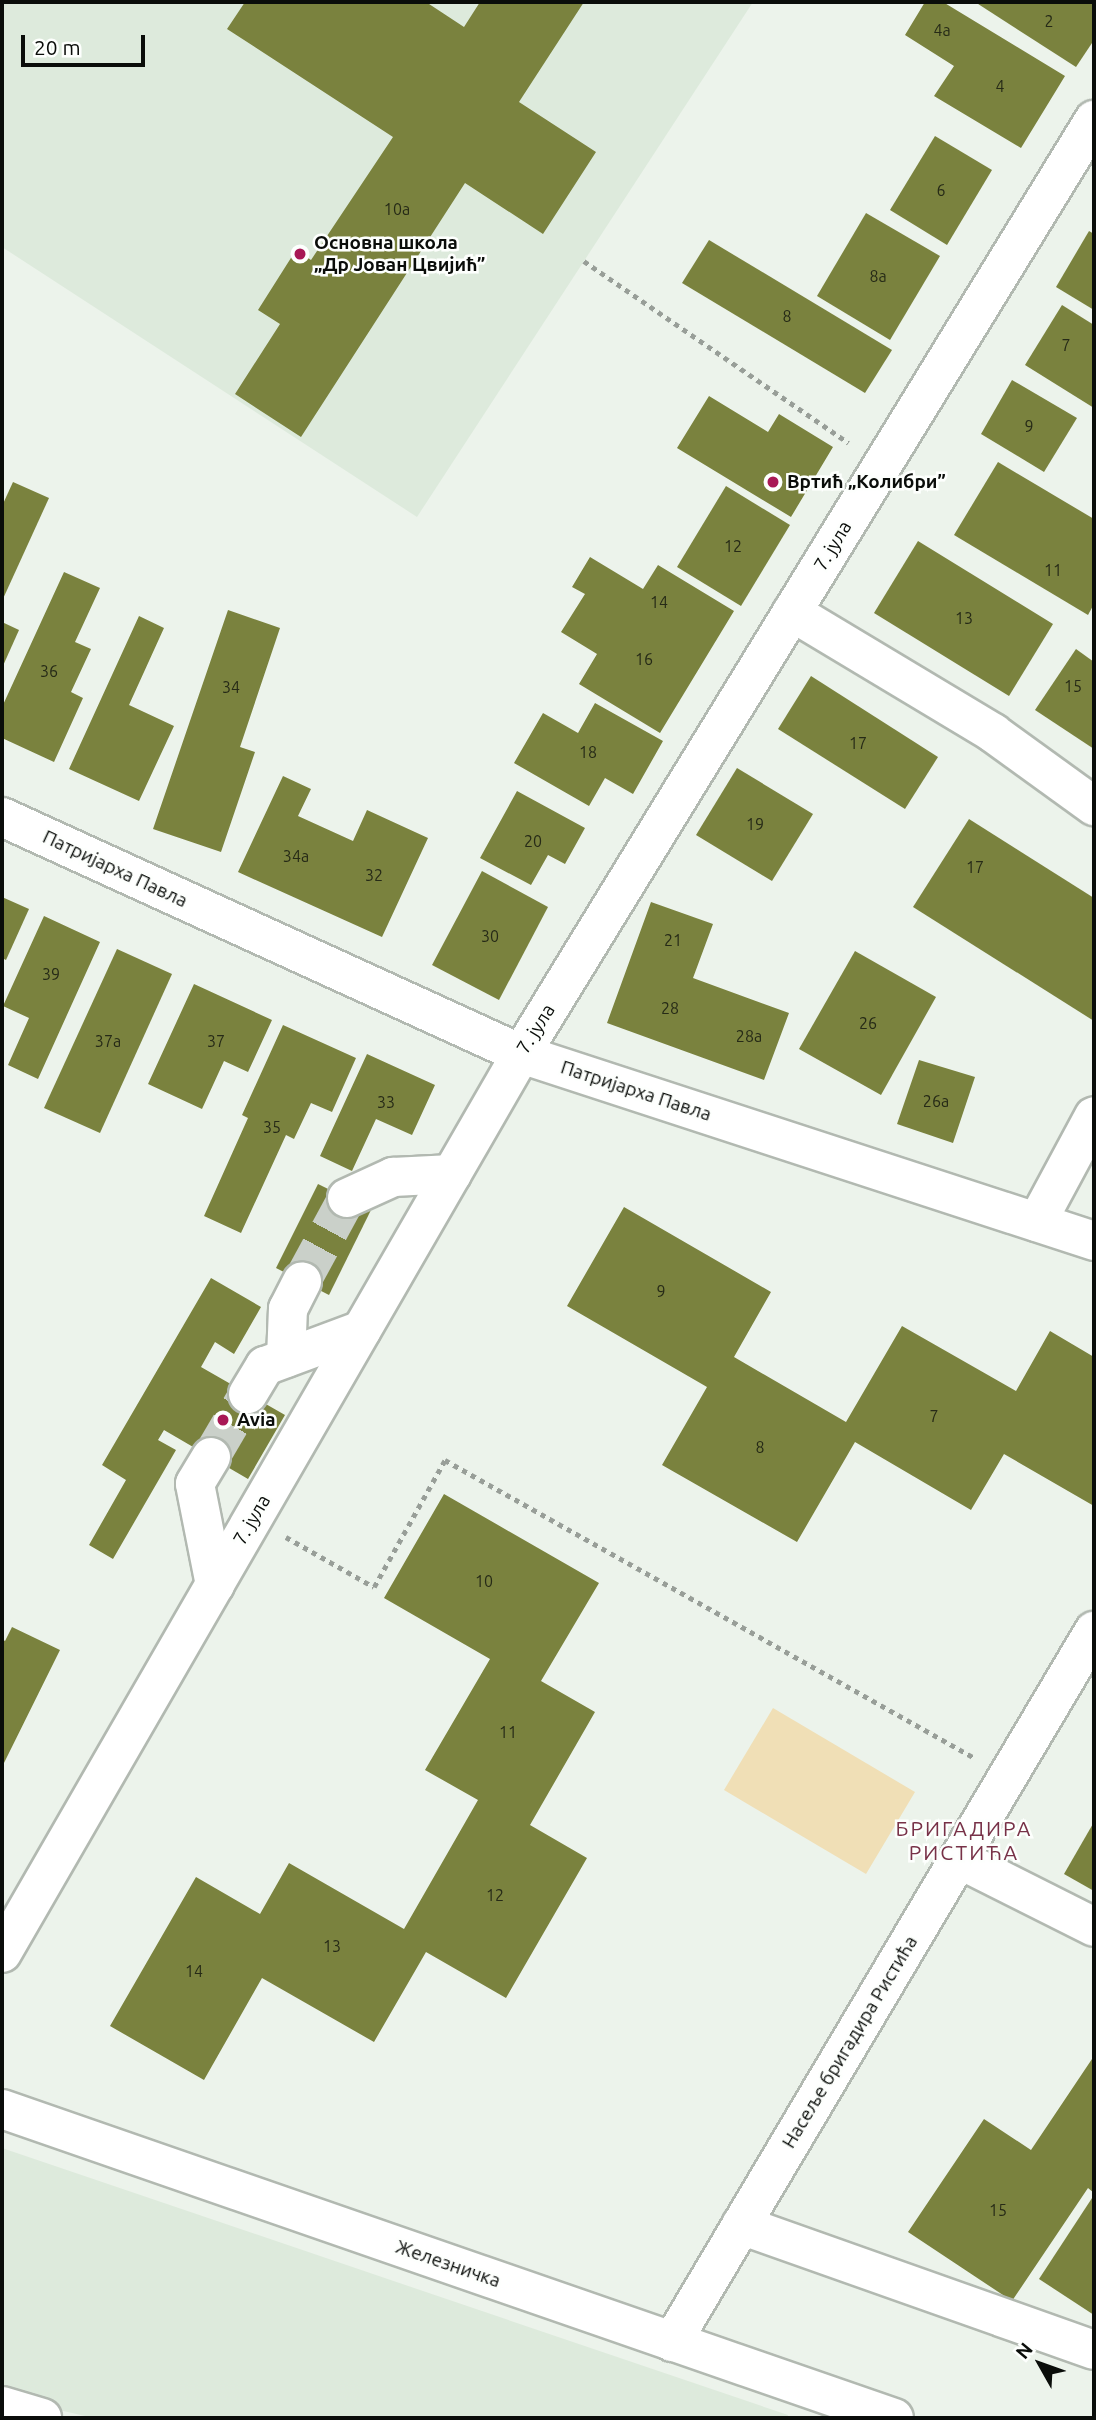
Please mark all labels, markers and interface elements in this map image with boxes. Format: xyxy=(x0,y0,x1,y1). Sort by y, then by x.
house number: 2 xyxy=(1044,11,1054,31)
house number: 4a xyxy=(933,20,951,40)
scale bar xyxy=(24,21,149,65)
text: 20 m xyxy=(34,35,81,59)
house number: 4 xyxy=(995,76,1005,96)
house number: 6 xyxy=(936,180,946,200)
house number: 10a xyxy=(384,199,410,219)
place label: Основна школа „Др Јован Цвијић” xyxy=(314,232,485,276)
marker: Основна школа „Др Јован Цвијић” xyxy=(292,246,308,262)
house number: 8a xyxy=(869,266,887,286)
house number: 8 xyxy=(782,306,792,326)
house number: 7 xyxy=(1061,335,1071,355)
house number: 9 xyxy=(1024,416,1034,436)
place label: Вртић „Колибри” xyxy=(787,471,946,493)
marker: Вртић „Колибри” xyxy=(765,474,781,490)
street label: 7. јула xyxy=(809,517,857,575)
house number: 12 xyxy=(724,536,742,556)
house number: 11 xyxy=(1044,560,1062,580)
house number: 14 xyxy=(650,592,668,612)
house number: 13 xyxy=(955,608,973,628)
house number: 16 xyxy=(635,649,653,669)
house number: 36 xyxy=(40,661,58,681)
house number: 15 xyxy=(1064,676,1082,696)
house number: 34 xyxy=(222,677,240,697)
house number: 17 xyxy=(849,733,867,753)
house number: 18 xyxy=(579,742,597,762)
house number: 19 xyxy=(746,814,764,834)
street label: Патријарха Павла xyxy=(39,825,191,913)
house number: 20 xyxy=(524,831,542,851)
house number: 34a xyxy=(283,846,309,866)
house number: 17 xyxy=(966,857,984,877)
house number: 32 xyxy=(365,865,383,885)
house number: 30 xyxy=(481,926,499,946)
house number: 21 xyxy=(664,930,682,950)
house number: 39 xyxy=(42,964,60,984)
house number: 28 xyxy=(661,998,679,1018)
street label: 7. јула xyxy=(512,1000,560,1058)
house number: 26 xyxy=(859,1013,877,1033)
house number: 28a xyxy=(736,1026,762,1046)
house number: 37a xyxy=(95,1031,121,1051)
house number: 37 xyxy=(207,1031,225,1051)
street label: Патријарха Павла xyxy=(558,1056,714,1126)
house number: 26a xyxy=(923,1091,949,1111)
house number: 33 xyxy=(377,1092,395,1112)
house number: 35 xyxy=(263,1117,281,1137)
house number: 9 xyxy=(656,1281,666,1301)
house number: 7 xyxy=(929,1406,939,1426)
place label: Avia xyxy=(237,1409,276,1431)
marker: Avia xyxy=(215,1412,231,1428)
house number: 8 xyxy=(755,1437,765,1457)
street label: 7. јула xyxy=(229,1491,275,1549)
house number: 10 xyxy=(475,1571,493,1591)
house number: 11 xyxy=(499,1722,517,1742)
district label: БРИГАДИРА РИСТИЋА xyxy=(897,1815,1031,1865)
house number: 12 xyxy=(486,1885,504,1905)
street label: Насеље бригадира Ристића xyxy=(777,1932,923,2152)
house number: 13 xyxy=(323,1936,341,1956)
house number: 14 xyxy=(185,1961,203,1981)
house number: 15 xyxy=(989,2200,1007,2220)
street label: Железничка xyxy=(393,2235,503,2293)
north arrow xyxy=(1005,2329,1075,2399)
text: N xyxy=(1011,2338,1037,2363)

